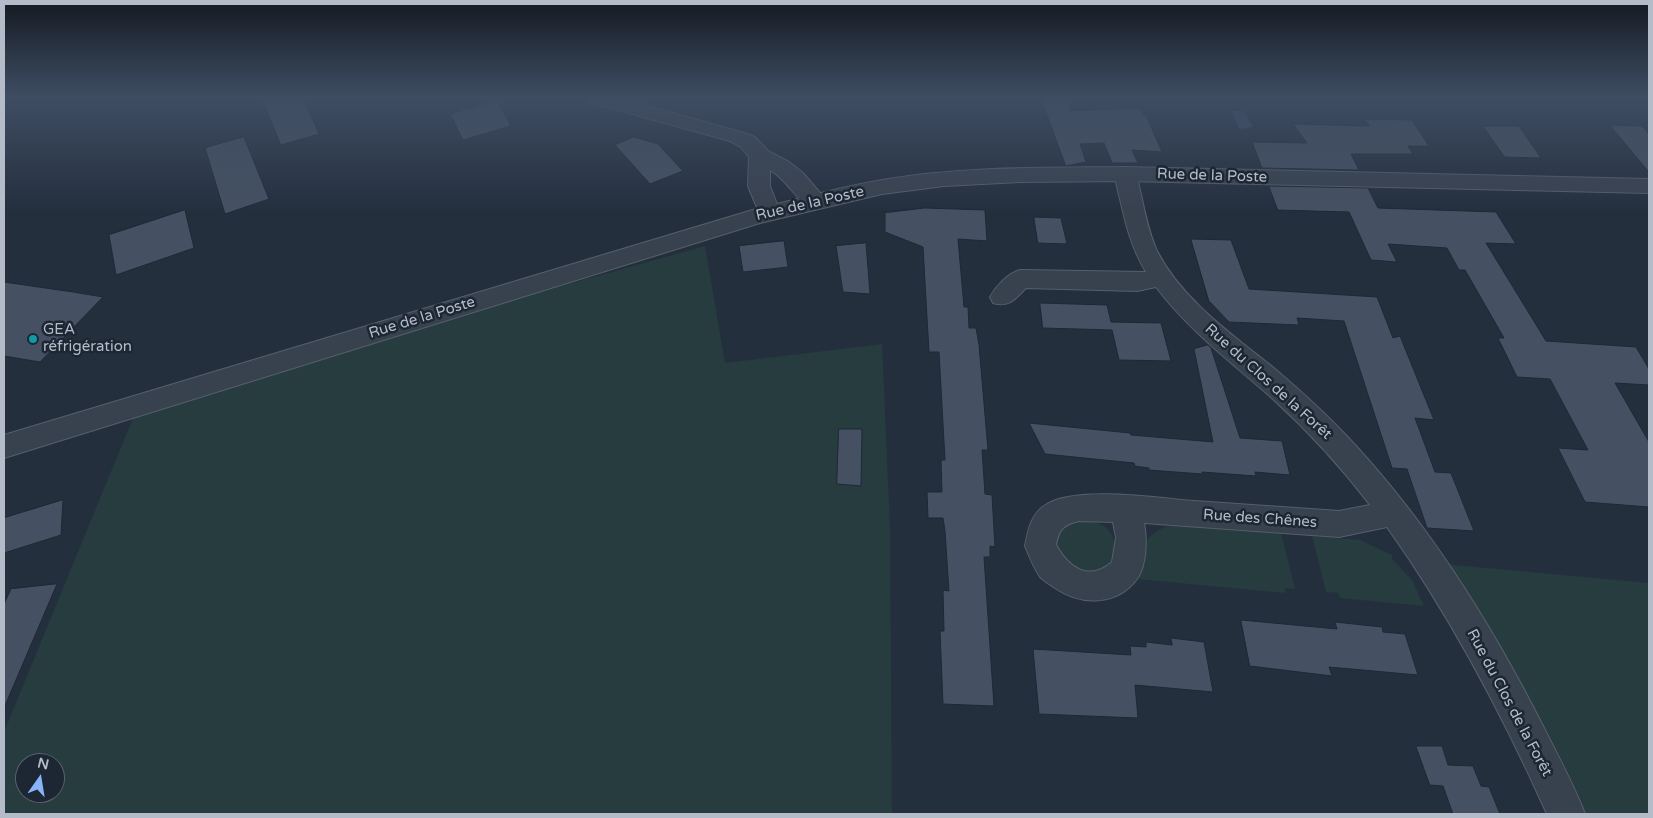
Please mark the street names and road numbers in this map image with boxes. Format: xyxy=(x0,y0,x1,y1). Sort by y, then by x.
street label: Rue de la Poste xyxy=(1157,165,1267,187)
street label: Rue de la Poste xyxy=(754,183,866,225)
street label: Rue de la Poste xyxy=(367,293,477,343)
street label: Rue du Clos de la Forêt xyxy=(1201,320,1335,444)
street label: Rue des Chênes xyxy=(1202,506,1318,532)
street label: Rue du Clos de la Forêt xyxy=(1462,626,1556,780)

